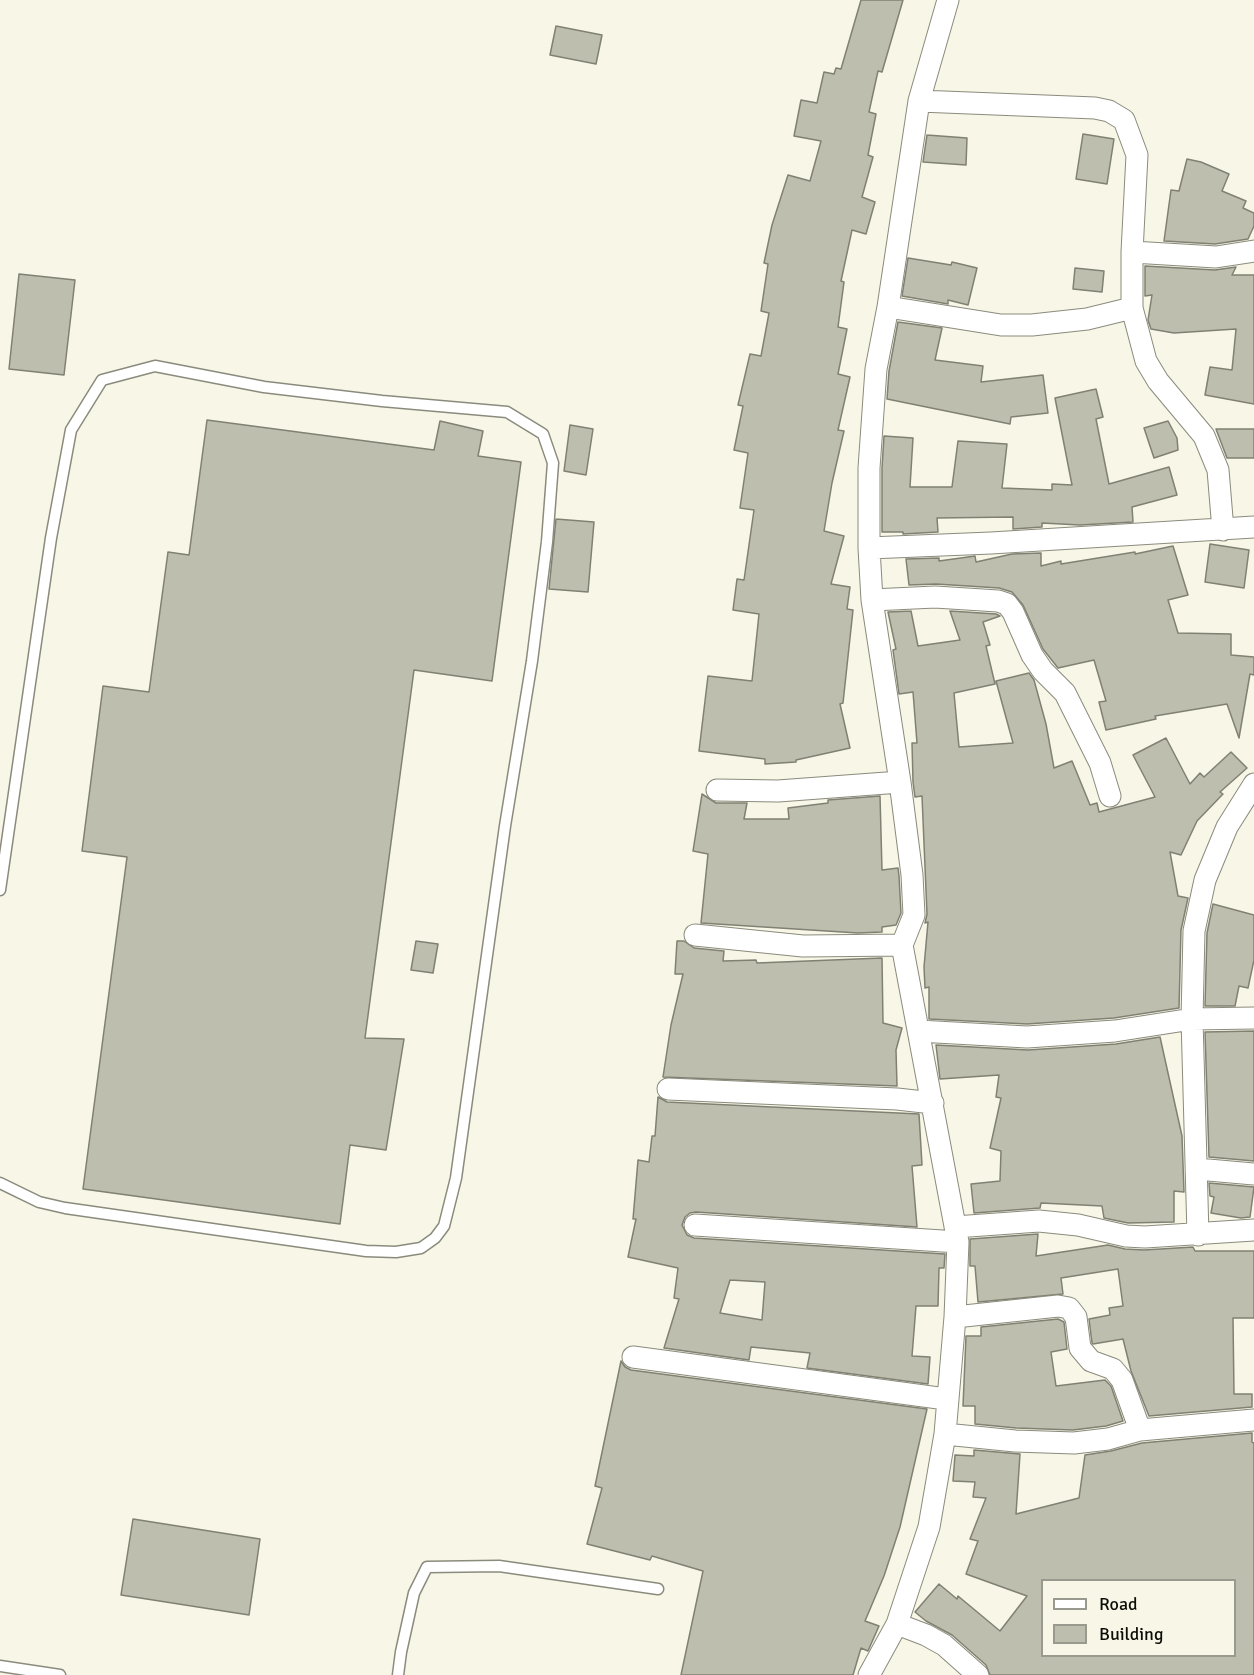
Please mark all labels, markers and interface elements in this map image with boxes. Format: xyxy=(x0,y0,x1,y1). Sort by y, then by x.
legend xyxy=(1041,1579,1236,1657)
text: Road xyxy=(1099,1593,1138,1615)
text: Building xyxy=(1099,1623,1163,1645)

